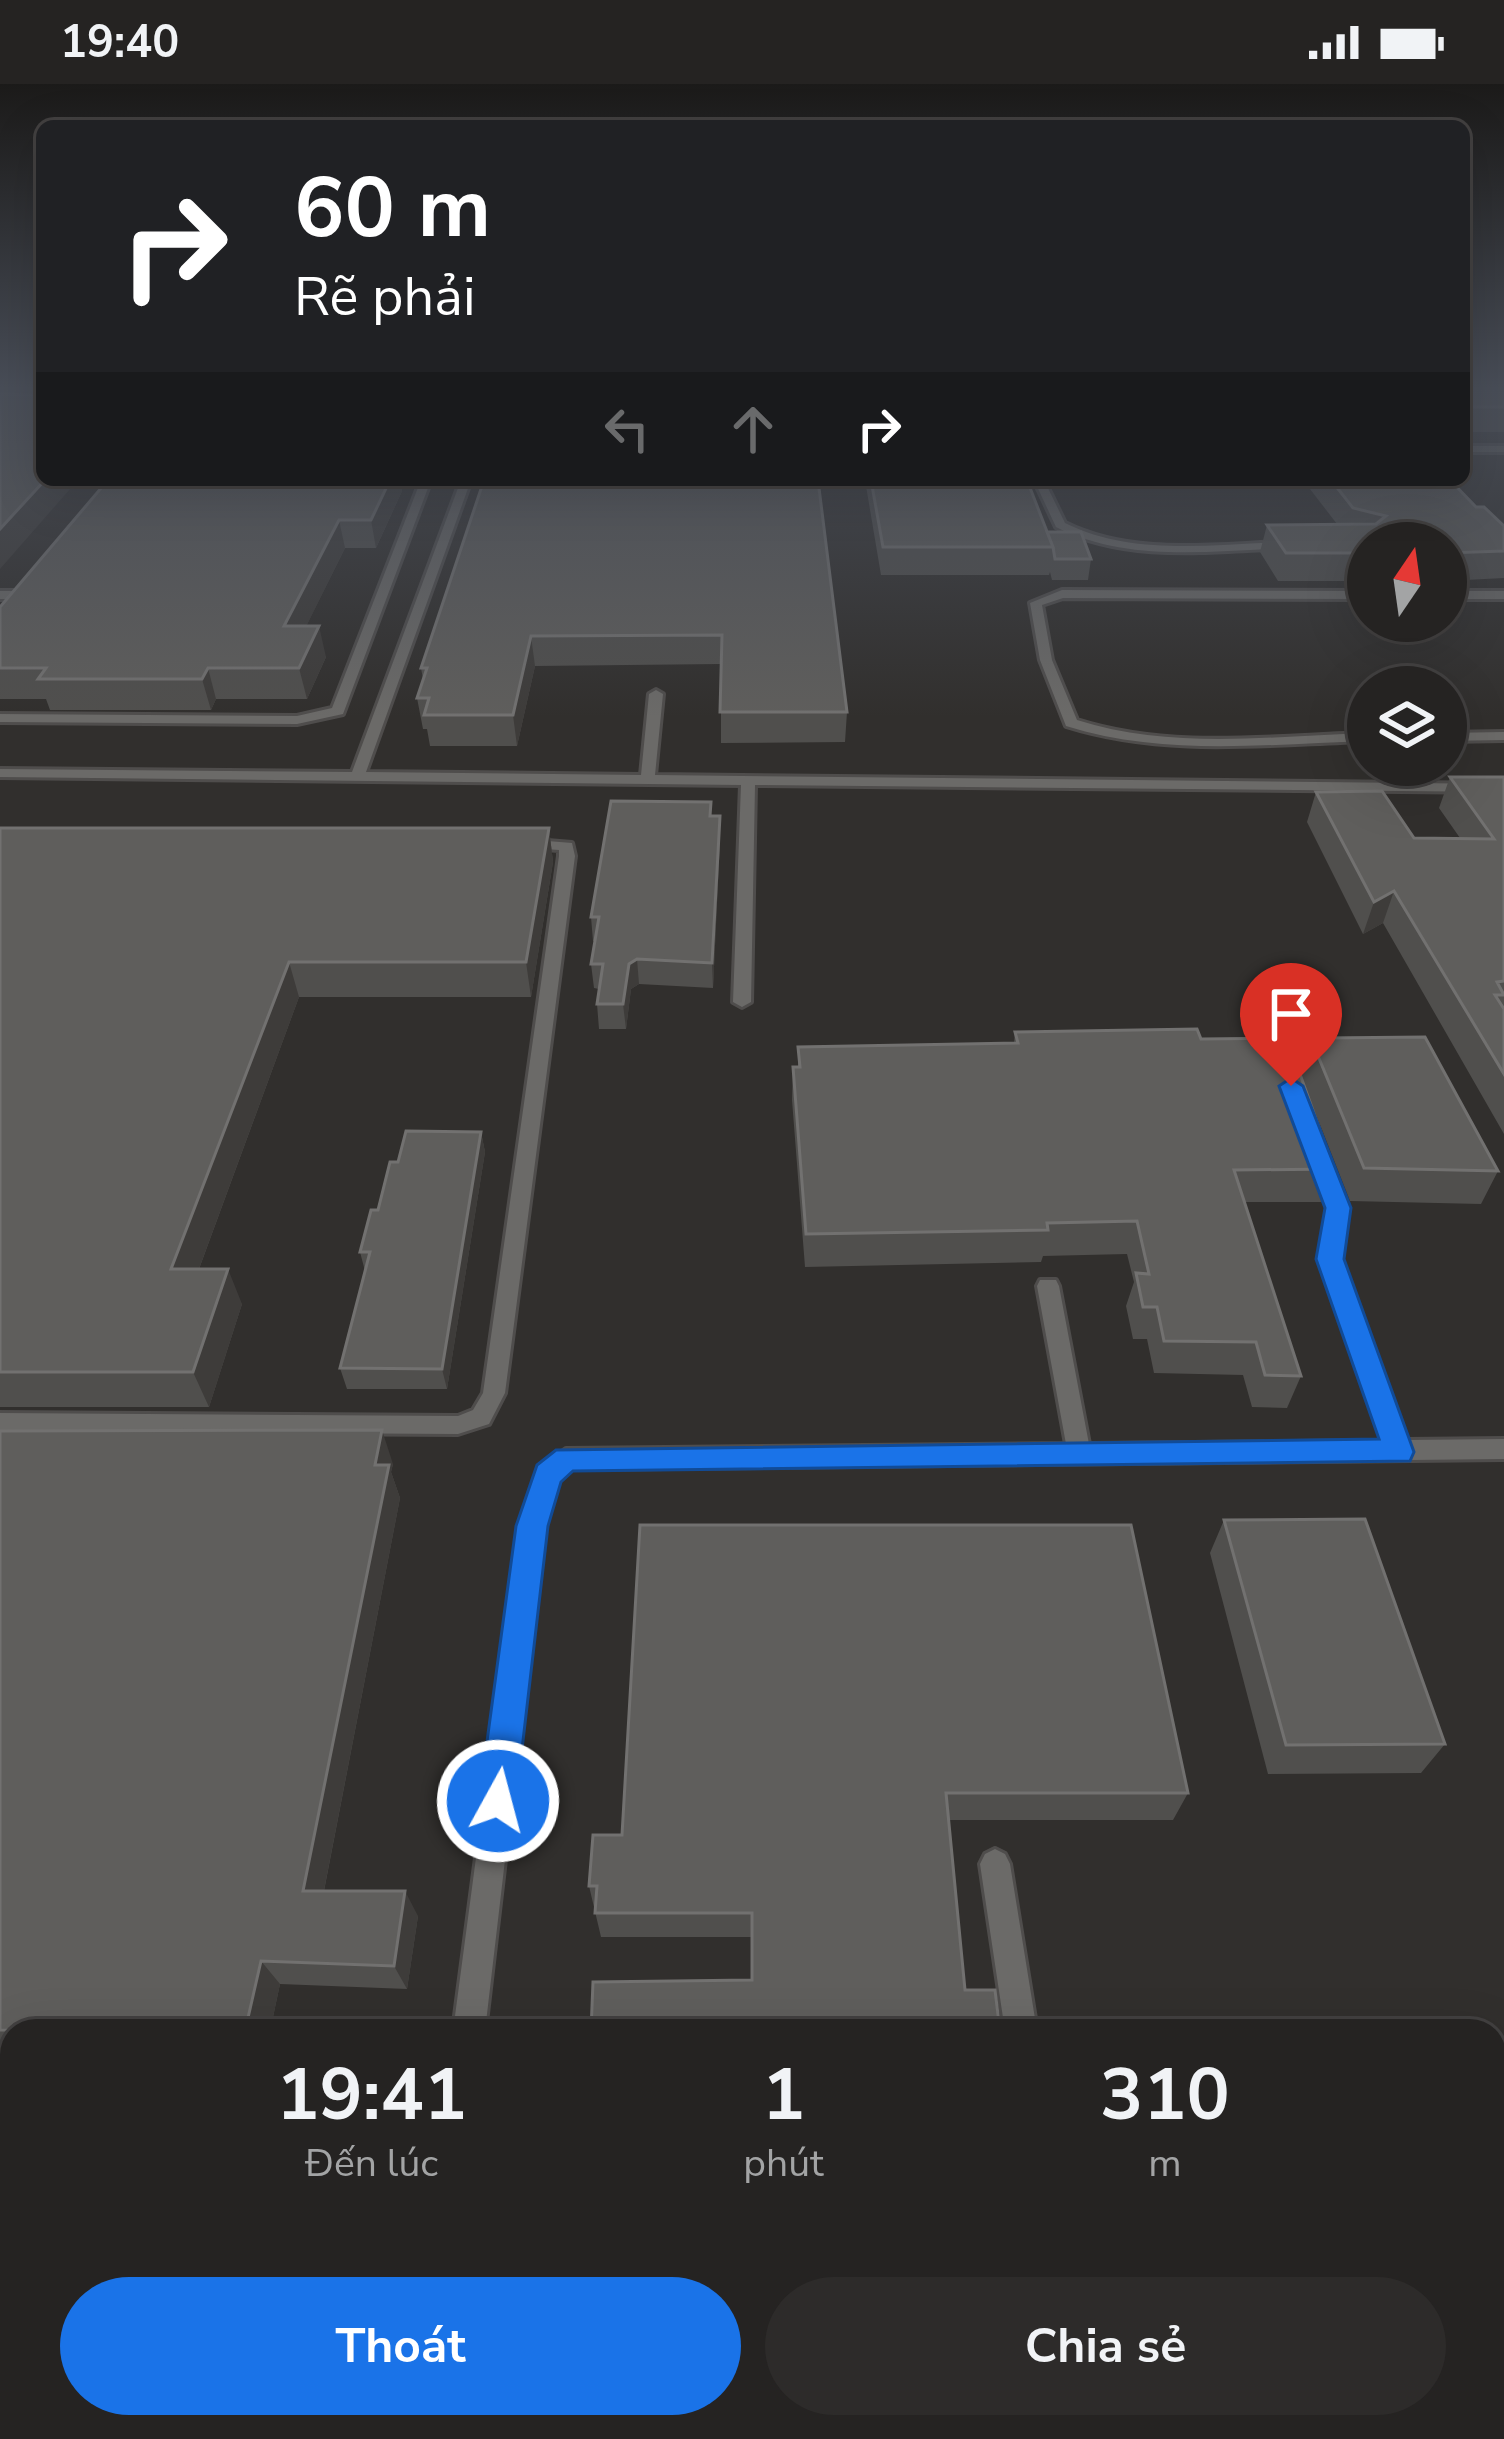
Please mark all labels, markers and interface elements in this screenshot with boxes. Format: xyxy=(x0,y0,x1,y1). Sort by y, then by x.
text: 19:40 xyxy=(60,12,179,73)
text: 60 m xyxy=(294,151,491,266)
icon: right xyxy=(96,168,252,324)
text: Rẽ phải xyxy=(294,260,475,334)
icon: left xyxy=(594,396,660,462)
icon: ahead xyxy=(720,396,786,462)
icon: right xyxy=(846,396,912,462)
north arrow xyxy=(1347,522,1467,642)
map controls xyxy=(1347,522,1467,786)
button: layers xyxy=(1347,666,1467,786)
pin xyxy=(1240,963,1342,1086)
icon: arrive xyxy=(1258,981,1324,1047)
position arrow xyxy=(435,1738,561,1864)
text: 19:41 xyxy=(276,2046,467,2144)
text: 1 xyxy=(762,2046,805,2144)
text: 310 xyxy=(1100,2046,1230,2144)
text: Đến lúc xyxy=(305,2137,438,2190)
text: phút xyxy=(743,2137,824,2190)
text: m xyxy=(1148,2137,1182,2190)
button: Thoát xyxy=(60,2277,741,2415)
button: Chia sẻ xyxy=(765,2277,1446,2415)

